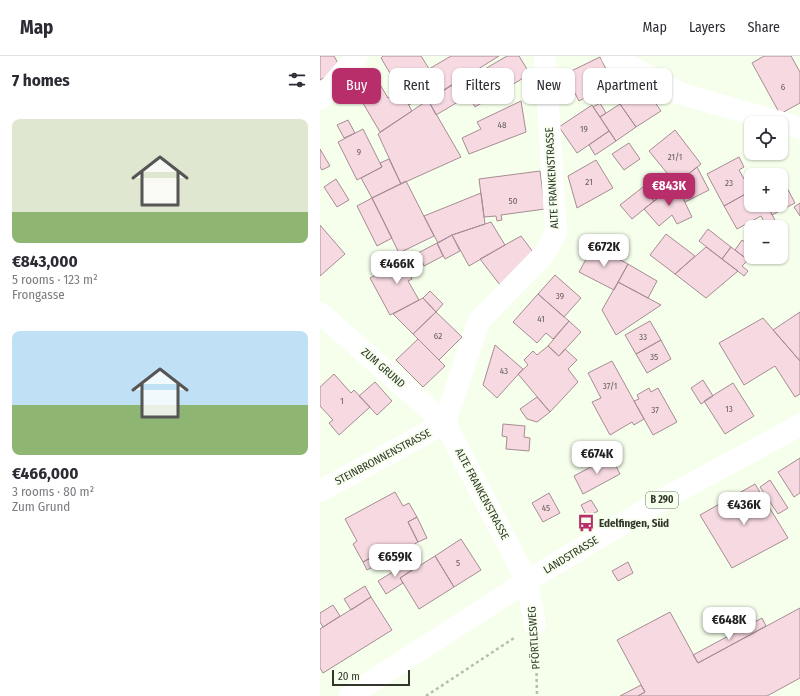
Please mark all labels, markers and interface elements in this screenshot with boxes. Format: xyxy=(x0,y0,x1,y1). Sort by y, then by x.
text: Map xyxy=(20,16,53,39)
text: Map xyxy=(643,19,667,36)
text: Layers xyxy=(689,19,725,36)
text: Share xyxy=(747,19,780,36)
chip: Buy xyxy=(332,68,381,104)
chip: Rent xyxy=(389,68,444,104)
chip: Filters xyxy=(452,68,514,104)
chip: New xyxy=(522,68,575,104)
chip: Apartment xyxy=(583,68,672,104)
icon: filters xyxy=(286,69,308,91)
text: 7 homes xyxy=(12,70,70,91)
house number: 6 xyxy=(781,82,786,92)
map controls xyxy=(744,116,788,264)
button: locate xyxy=(744,116,788,160)
house number: 48 xyxy=(498,120,507,130)
house number: 19 xyxy=(580,124,588,134)
street label: ALTE FRANKENSTRASSE xyxy=(543,127,561,229)
icon: home xyxy=(124,145,196,217)
house number: 9 xyxy=(357,147,361,157)
house number: 21/1 xyxy=(668,152,682,162)
button: + xyxy=(744,168,788,212)
pin: €843K xyxy=(641,173,697,207)
house number: 21 xyxy=(585,177,593,187)
text: €843K xyxy=(652,178,686,193)
house number: 23 xyxy=(725,178,733,188)
house number: 50 xyxy=(509,196,518,206)
button: − xyxy=(744,220,788,264)
pin: €672K xyxy=(576,234,632,268)
text: €672K xyxy=(588,239,620,254)
text: €843,000 xyxy=(12,251,78,272)
pin: €466K xyxy=(369,251,425,285)
text: €466K xyxy=(380,256,414,271)
text: 5 rooms · 123 m² xyxy=(12,272,98,287)
text: Frongasse xyxy=(12,287,65,302)
house number: 39 xyxy=(556,291,564,301)
house number: 41 xyxy=(537,314,545,324)
house number: 62 xyxy=(434,331,442,341)
house number: 33 xyxy=(639,332,647,342)
street label: ZUM GRUND xyxy=(358,345,408,391)
house number: 35 xyxy=(650,352,658,362)
icon: home xyxy=(124,357,196,429)
house number: 43 xyxy=(500,366,508,376)
house number: 37/1 xyxy=(603,381,617,391)
house number: 1 xyxy=(340,396,344,406)
house number: 13 xyxy=(725,404,733,414)
house number: 37 xyxy=(651,405,659,415)
street label: STEINBRONNENSTRASSE xyxy=(333,426,433,488)
pin: €674K xyxy=(569,441,625,475)
street label: ALTE FRANKENSTRASSE xyxy=(452,446,512,542)
text: €674K xyxy=(581,446,613,461)
text: €466,000 xyxy=(12,463,79,484)
text: 3 rooms · 80 m² xyxy=(12,484,94,499)
road number: B 290 xyxy=(646,492,678,508)
pin: €436K xyxy=(716,492,772,526)
text: €436K xyxy=(727,497,761,512)
text: Zum Grund xyxy=(12,499,70,514)
house number: 45 xyxy=(542,503,550,513)
bus stop icon: Edelfingen, Süd xyxy=(576,513,596,533)
place label: Edelfingen, Süd xyxy=(599,517,669,530)
street label: LANDSTRASSE xyxy=(541,534,601,576)
pin: €659K xyxy=(367,544,423,578)
text: €659K xyxy=(378,549,412,564)
house number: 5 xyxy=(456,558,460,568)
street label: PFÖRTLESWEG xyxy=(525,606,543,670)
pin: €648K xyxy=(701,607,757,641)
text: €648K xyxy=(712,612,746,627)
scale bar xyxy=(332,668,410,687)
text: 20 m xyxy=(338,670,360,683)

